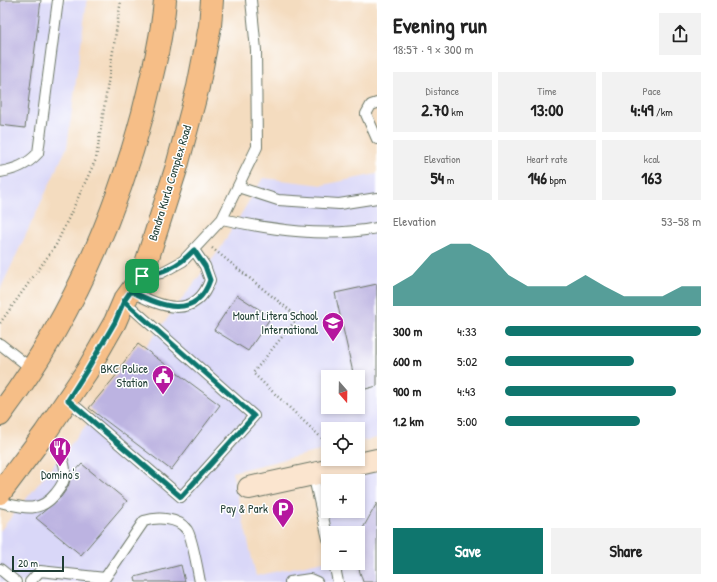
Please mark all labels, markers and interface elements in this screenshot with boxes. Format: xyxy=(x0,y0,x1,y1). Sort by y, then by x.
text: Evening run xyxy=(393,10,487,40)
button: share xyxy=(659,13,701,55)
text: 18:57 · 9 × 300 m xyxy=(393,40,473,58)
text: Distance xyxy=(426,84,459,98)
text: Time xyxy=(537,84,557,98)
text: Pace xyxy=(643,84,661,98)
text: 2.70 xyxy=(421,98,449,121)
text: 13:00 xyxy=(531,98,563,121)
text: 4:49 xyxy=(631,98,654,121)
text: km xyxy=(449,105,463,119)
text: /km xyxy=(654,105,673,119)
street label: Bandra Kurla Complex Road xyxy=(144,123,195,243)
text: Elevation xyxy=(424,152,461,166)
text: Heart rate xyxy=(526,152,568,166)
text: kcal xyxy=(644,152,660,166)
text: 54 xyxy=(431,166,444,189)
text: 146 xyxy=(528,166,547,189)
text: 163 xyxy=(641,166,662,189)
text: m xyxy=(444,173,454,187)
text: bpm xyxy=(547,173,566,187)
text: Elevation xyxy=(393,212,436,230)
text: 53–58 m xyxy=(661,212,701,230)
pin xyxy=(125,259,159,293)
icon: arrive xyxy=(131,265,153,287)
place label: Mount Litera School International xyxy=(233,307,319,338)
school or university icon: Mount Litera School International xyxy=(320,310,346,343)
text: 300 m xyxy=(393,322,422,340)
text: 4:33 xyxy=(457,322,477,340)
text: 600 m xyxy=(393,352,422,370)
text: 5:02 xyxy=(457,352,477,370)
place label: BKC Police Station xyxy=(100,360,148,391)
public building icon: BKC Police Station xyxy=(150,363,176,396)
north arrow xyxy=(321,370,365,414)
map controls xyxy=(321,370,365,570)
text: 900 m xyxy=(393,382,421,400)
text: 4:43 xyxy=(457,382,476,400)
text: 1.2 km xyxy=(393,412,424,430)
text: 5:00 xyxy=(457,412,477,430)
button: locate xyxy=(321,422,365,466)
restaurant icon: Domino's xyxy=(47,435,73,468)
place label: Domino's xyxy=(41,466,79,483)
button: + xyxy=(321,474,365,518)
parking icon: Pay & Park xyxy=(270,496,296,529)
place label: Pay & Park xyxy=(220,500,268,517)
button: − xyxy=(321,526,365,570)
button: Save xyxy=(393,528,543,574)
button: Share xyxy=(551,528,701,574)
scale bar xyxy=(12,554,64,573)
text: 20 m xyxy=(18,556,38,570)

